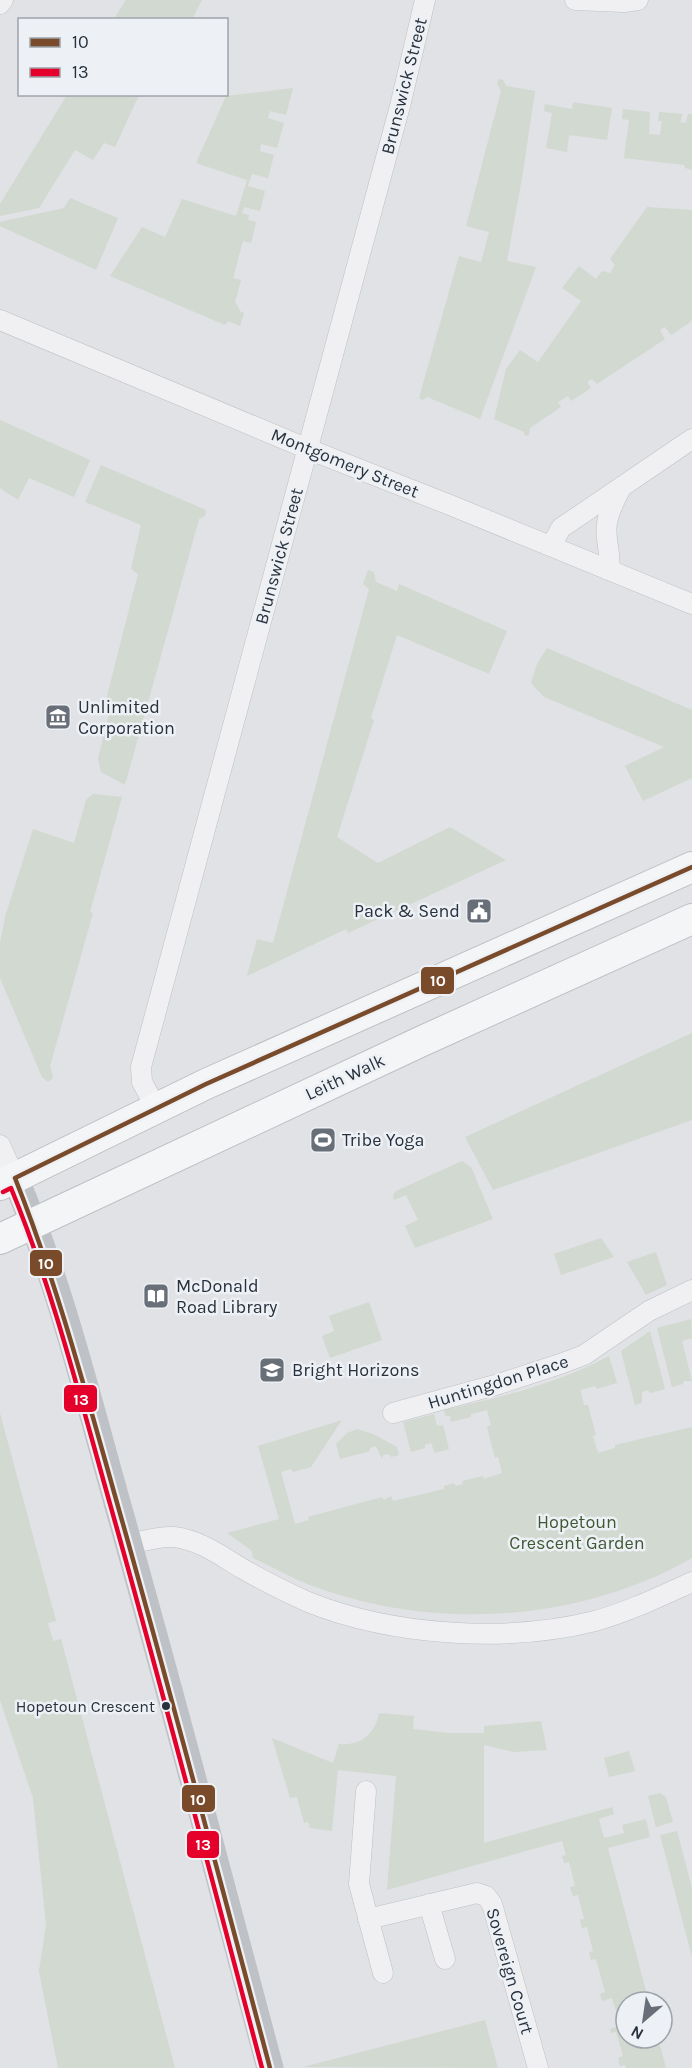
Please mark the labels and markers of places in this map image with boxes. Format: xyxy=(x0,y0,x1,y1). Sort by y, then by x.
place label: Unlimited Corporation xyxy=(78,696,175,739)
museum icon: Unlimited Corporation xyxy=(43,702,73,732)
public building icon: Pack & Send xyxy=(464,896,494,926)
place label: Pack & Send xyxy=(354,900,460,922)
sports icon: Tribe Yoga xyxy=(308,1125,338,1155)
place label: Tribe Yoga xyxy=(342,1129,424,1151)
place label: McDonald Road Library xyxy=(176,1275,278,1318)
library icon: McDonald Road Library xyxy=(141,1281,171,1311)
school or university icon: Bright Horizons xyxy=(257,1355,287,1385)
place label: Bright Horizons xyxy=(292,1359,420,1381)
place label: Hopetoun Crescent xyxy=(16,1697,155,1716)
marker: Hopetoun Crescent xyxy=(160,1700,172,1712)

